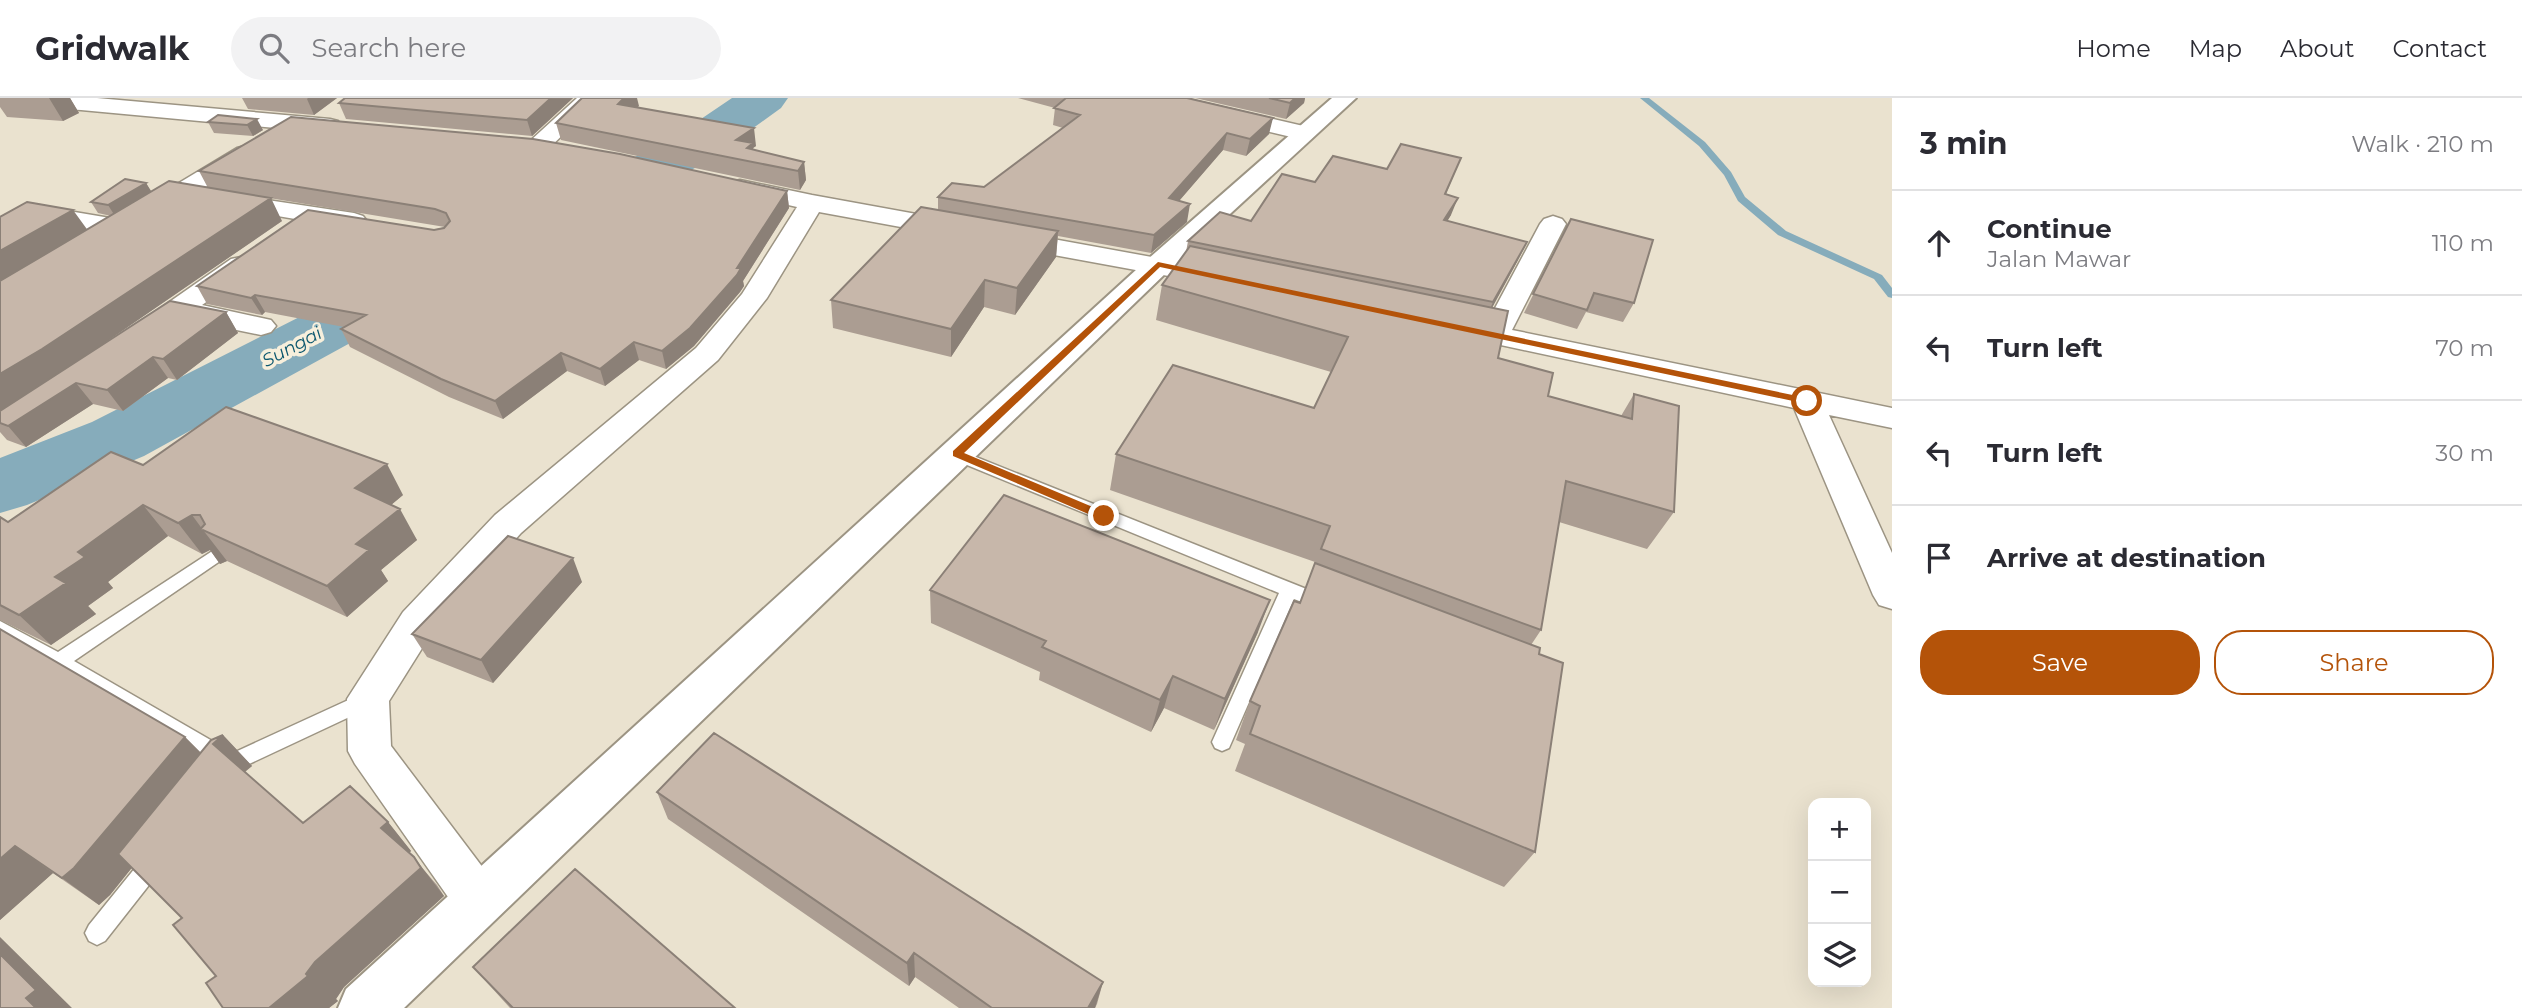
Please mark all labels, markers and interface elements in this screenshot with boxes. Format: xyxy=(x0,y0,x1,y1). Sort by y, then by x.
search box xyxy=(231,17,721,80)
text: Gridwalk xyxy=(35,28,189,68)
icon: search xyxy=(255,29,293,67)
text: Search here xyxy=(311,32,466,64)
text: Home xyxy=(2076,34,2151,63)
text: Map xyxy=(2189,34,2242,63)
text: About xyxy=(2280,34,2354,63)
text: Contact xyxy=(2392,34,2487,63)
text: 3 min xyxy=(1920,125,2007,162)
text: Walk · 210 m xyxy=(2351,130,2494,158)
text: Continue xyxy=(1987,213,2112,245)
icon: ahead xyxy=(1920,224,1958,262)
text: 110 m xyxy=(2432,229,2494,257)
text: Jalan Mawar xyxy=(1987,245,2131,273)
water label: Sungai xyxy=(258,322,326,372)
icon: left xyxy=(1920,329,1958,367)
text: Turn left xyxy=(1987,332,2103,364)
text: 70 m xyxy=(2435,334,2494,362)
route start xyxy=(1791,385,1822,416)
icon: left xyxy=(1920,434,1958,472)
text: Turn left xyxy=(1987,437,2103,469)
text: 30 m xyxy=(2435,439,2494,467)
route end xyxy=(1088,500,1119,531)
icon: arrive xyxy=(1920,539,1958,577)
text: Arrive at destination xyxy=(1987,542,2266,574)
button: Save xyxy=(1920,630,2200,695)
button: Share xyxy=(2214,630,2494,695)
map controls xyxy=(1808,798,1871,987)
button: + xyxy=(1808,798,1871,861)
button: − xyxy=(1808,861,1871,924)
button: layers xyxy=(1808,924,1871,987)

